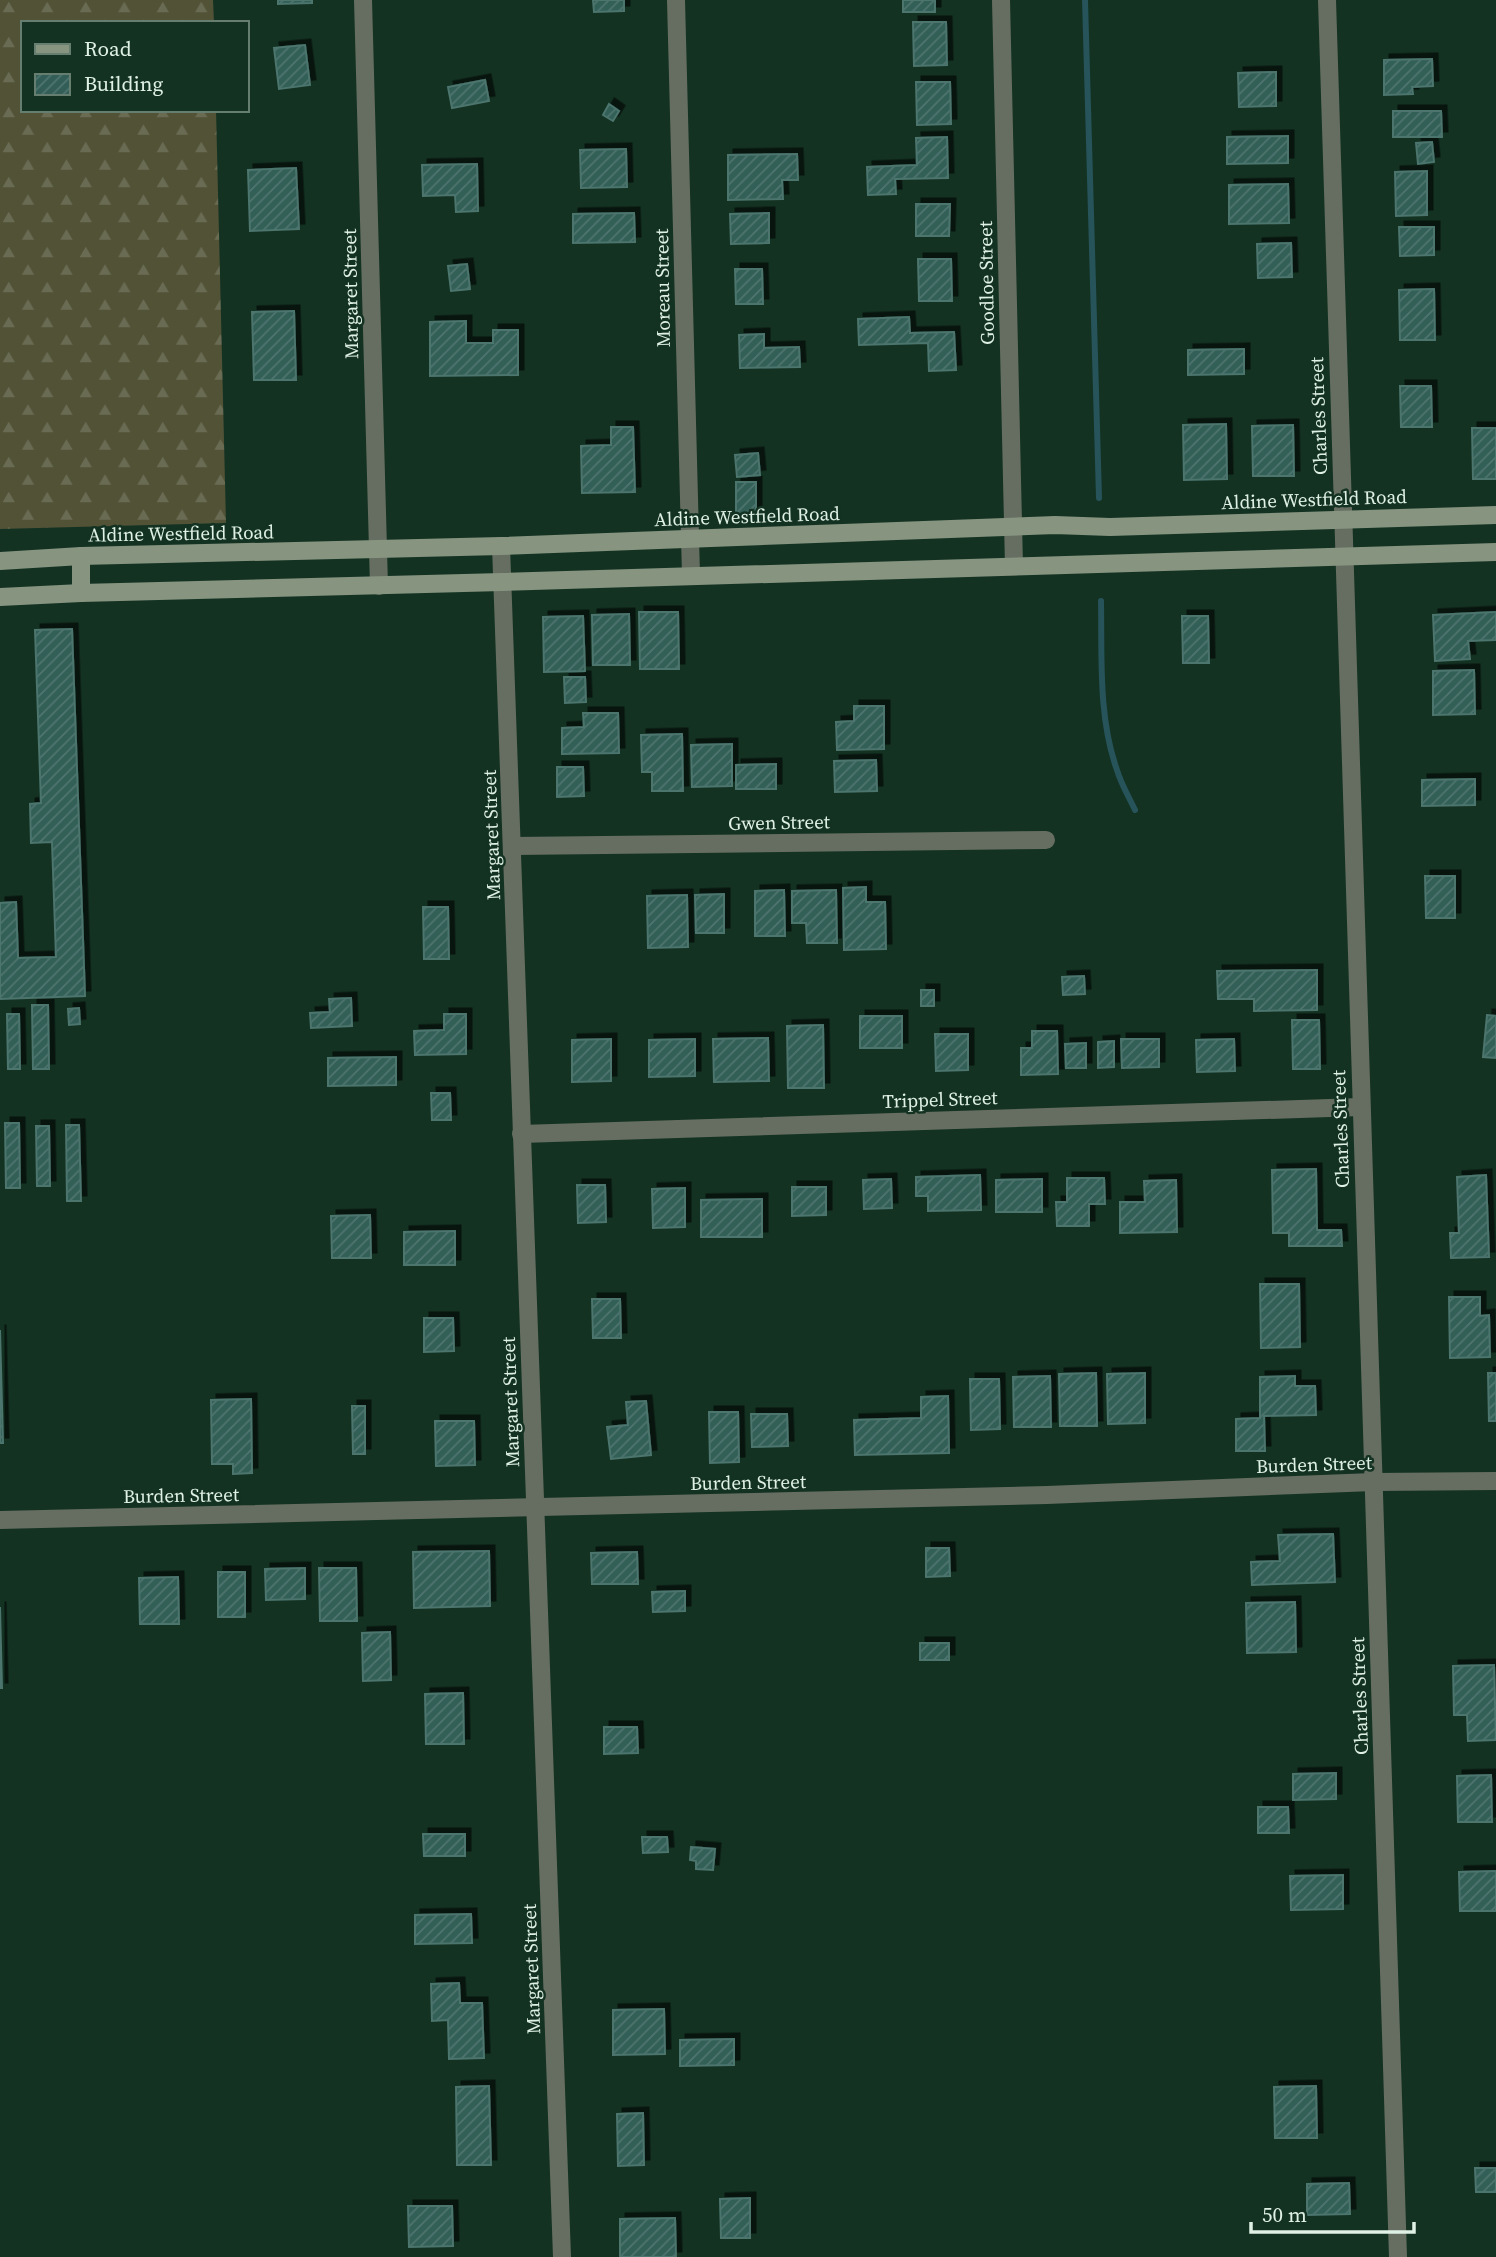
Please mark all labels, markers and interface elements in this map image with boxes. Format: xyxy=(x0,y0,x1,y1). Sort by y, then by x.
legend xyxy=(21,21,248,112)
text: Road xyxy=(84,34,132,63)
text: Building xyxy=(84,69,163,98)
street label: Goodloe Street xyxy=(972,220,1000,345)
street label: Margaret Street xyxy=(336,228,364,359)
street label: Moreau Street xyxy=(648,228,676,348)
street label: Charles Street xyxy=(1303,356,1333,475)
street label: Aldine Westfield Road xyxy=(1221,483,1408,515)
street label: Aldine Westfield Road xyxy=(654,500,841,532)
street label: Aldine Westfield Road xyxy=(88,518,274,548)
street label: Margaret Street xyxy=(476,769,506,901)
street label: Gwen Street xyxy=(728,808,831,836)
street label: Charles Street xyxy=(1325,1069,1355,1188)
street label: Trippel Street xyxy=(882,1084,999,1114)
street label: Margaret Street xyxy=(495,1336,525,1468)
street label: Burden Street xyxy=(1256,1449,1373,1479)
street label: Burden Street xyxy=(690,1468,807,1496)
street label: Burden Street xyxy=(123,1481,240,1509)
street label: Charles Street xyxy=(1344,1636,1374,1755)
street label: Margaret Street xyxy=(516,1903,546,2035)
scale bar xyxy=(1251,2190,1414,2234)
text: 50 m xyxy=(1262,2200,1307,2229)

